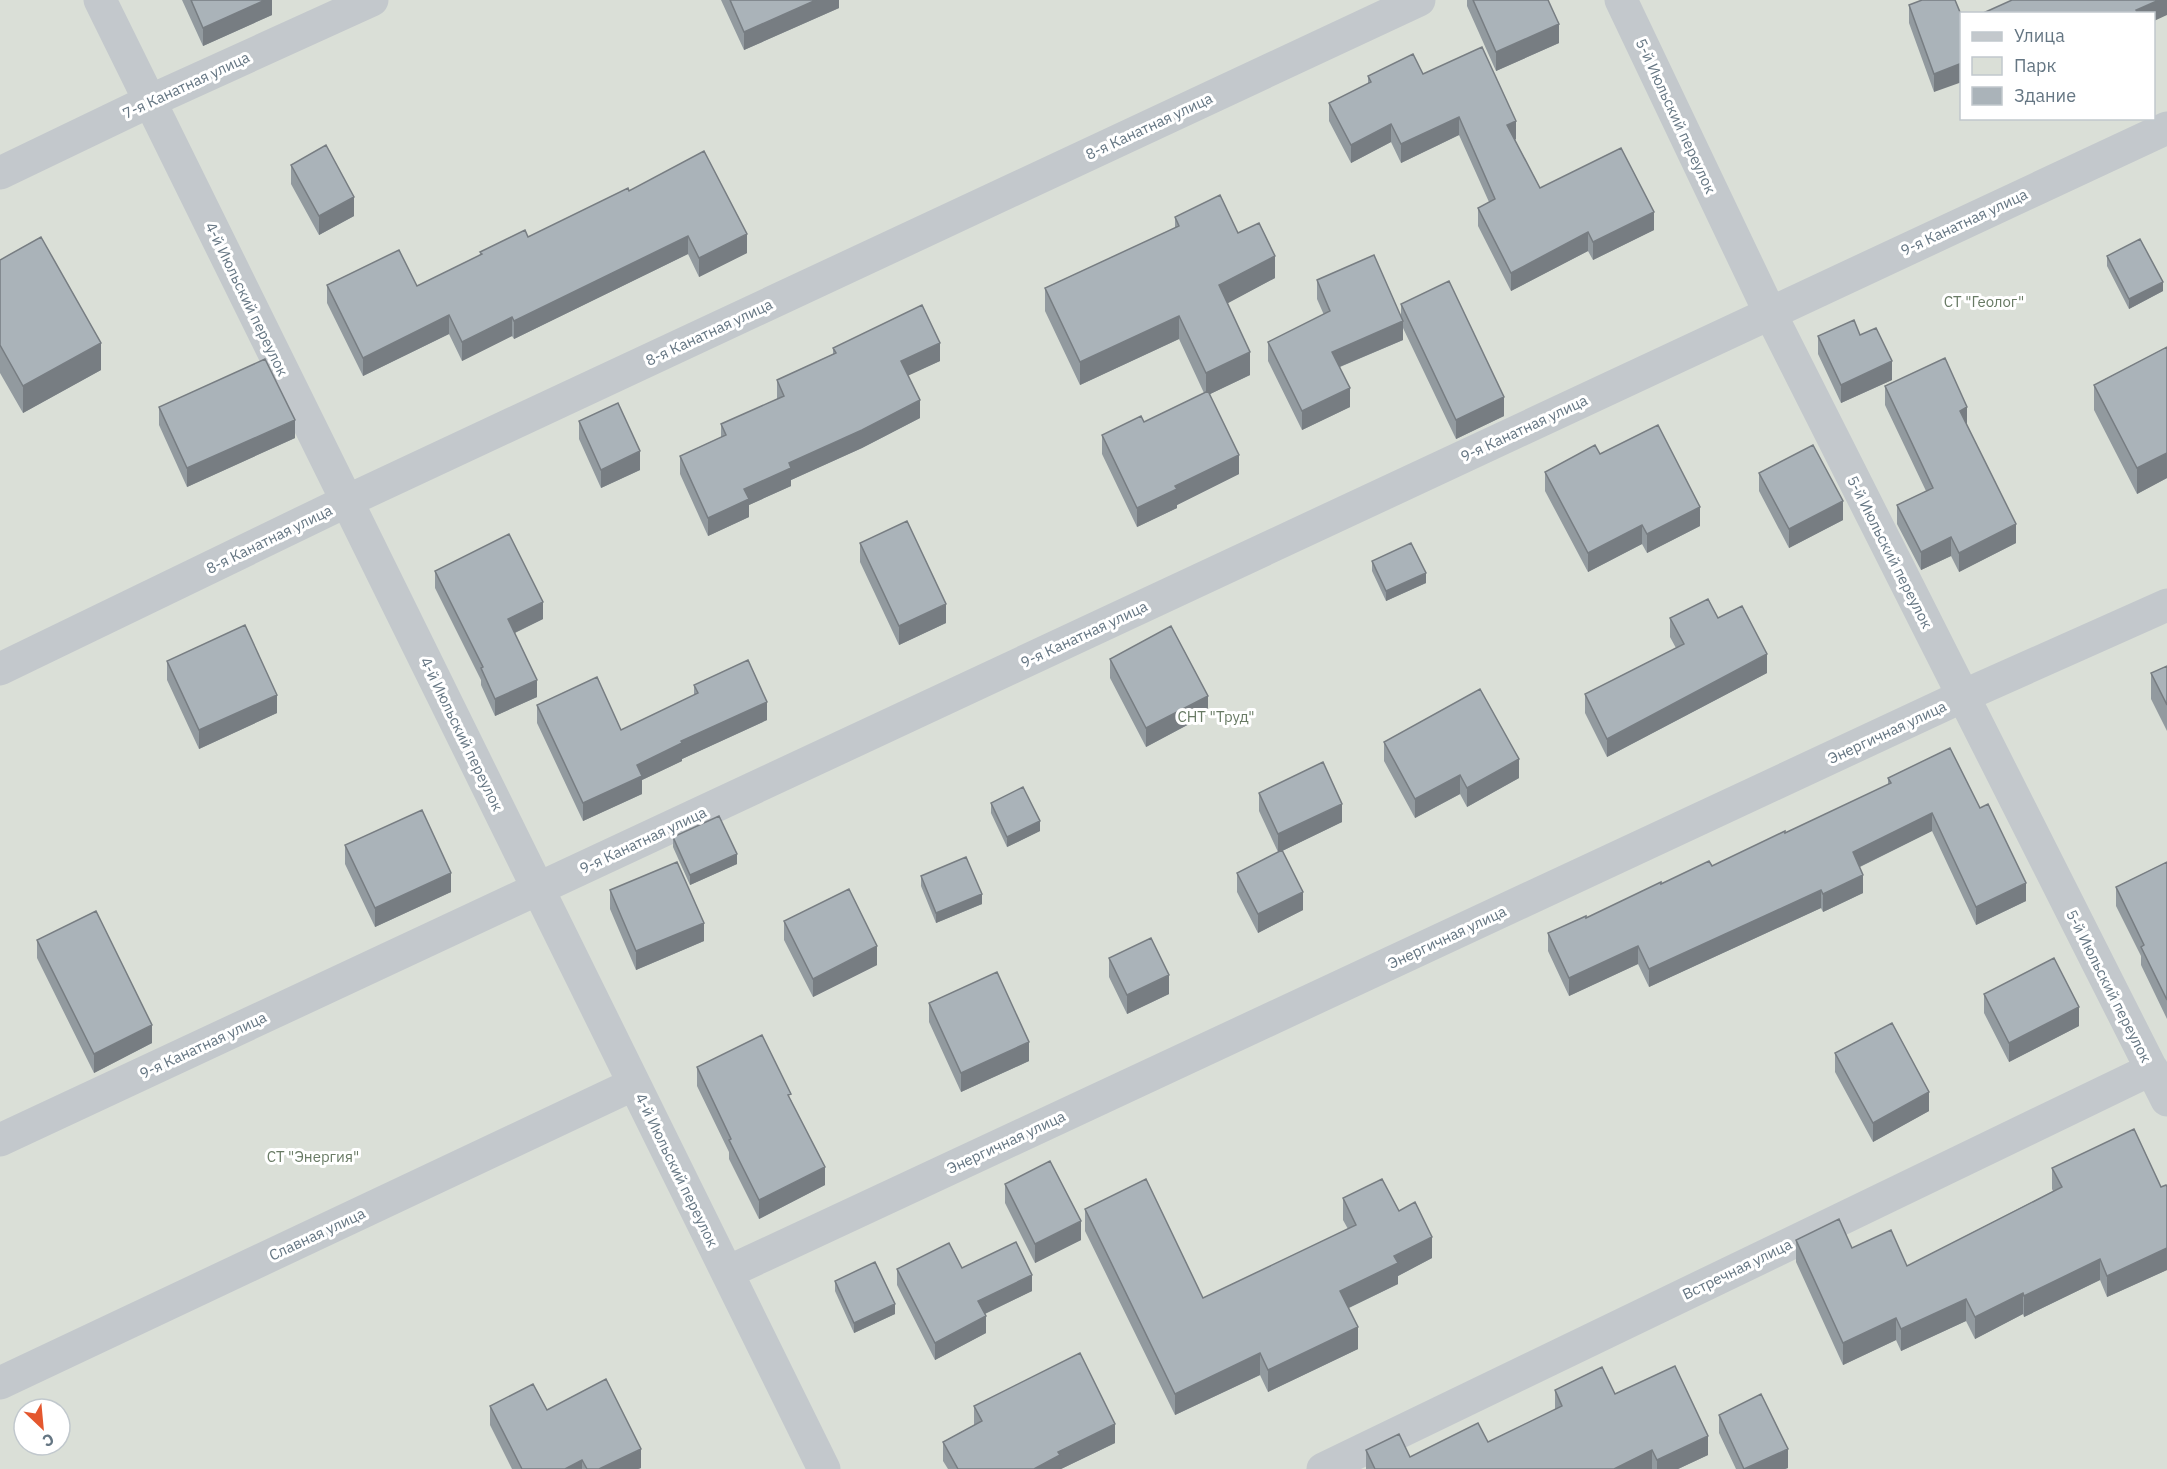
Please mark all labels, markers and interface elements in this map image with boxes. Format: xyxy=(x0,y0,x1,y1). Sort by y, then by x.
legend xyxy=(1960,12,2155,120)
text: Улица xyxy=(2014,24,2065,47)
street label: 5-й Июльский переулок xyxy=(1632,35,1720,197)
street label: 7-я Канатная улица xyxy=(119,47,253,123)
text: Парк xyxy=(2014,54,2057,77)
text: Здание xyxy=(2014,84,2076,107)
street label: 8-я Канатная улица xyxy=(1082,88,1216,164)
street label: 9-я Канатная улица xyxy=(1897,184,2031,260)
street label: 4-й Июльский переулок xyxy=(201,219,293,379)
park label: СТ "Геолог" xyxy=(1944,292,2024,311)
street label: 8-я Канатная улица xyxy=(642,294,776,370)
street label: 9-я Канатная улица xyxy=(1457,390,1591,466)
street label: 5-й Июльский переулок xyxy=(1843,472,1937,632)
street label: 8-я Канатная улица xyxy=(203,500,335,578)
street label: 9-я Канатная улица xyxy=(1017,596,1151,672)
street label: 4-й Июльский переулок xyxy=(416,654,508,814)
street label: Энергичная улица xyxy=(1825,696,1949,768)
park label: СНТ "Труд" xyxy=(1177,707,1255,726)
street label: 9-я Канатная улица xyxy=(576,802,710,878)
street label: Энергичная улица xyxy=(1385,901,1509,973)
street label: 5-й Июльский переулок xyxy=(2062,906,2156,1066)
street label: 9-я Канатная улица xyxy=(136,1007,270,1083)
street label: 4-й Июльский переулок xyxy=(631,1090,723,1250)
street label: Энергичная улица xyxy=(944,1106,1068,1178)
park label: СТ "Энергия" xyxy=(267,1147,359,1166)
street label: Славная улица xyxy=(266,1203,368,1265)
street label: Встречная улица xyxy=(1679,1234,1795,1304)
north arrow xyxy=(12,1397,72,1457)
text: С xyxy=(40,1429,58,1452)

